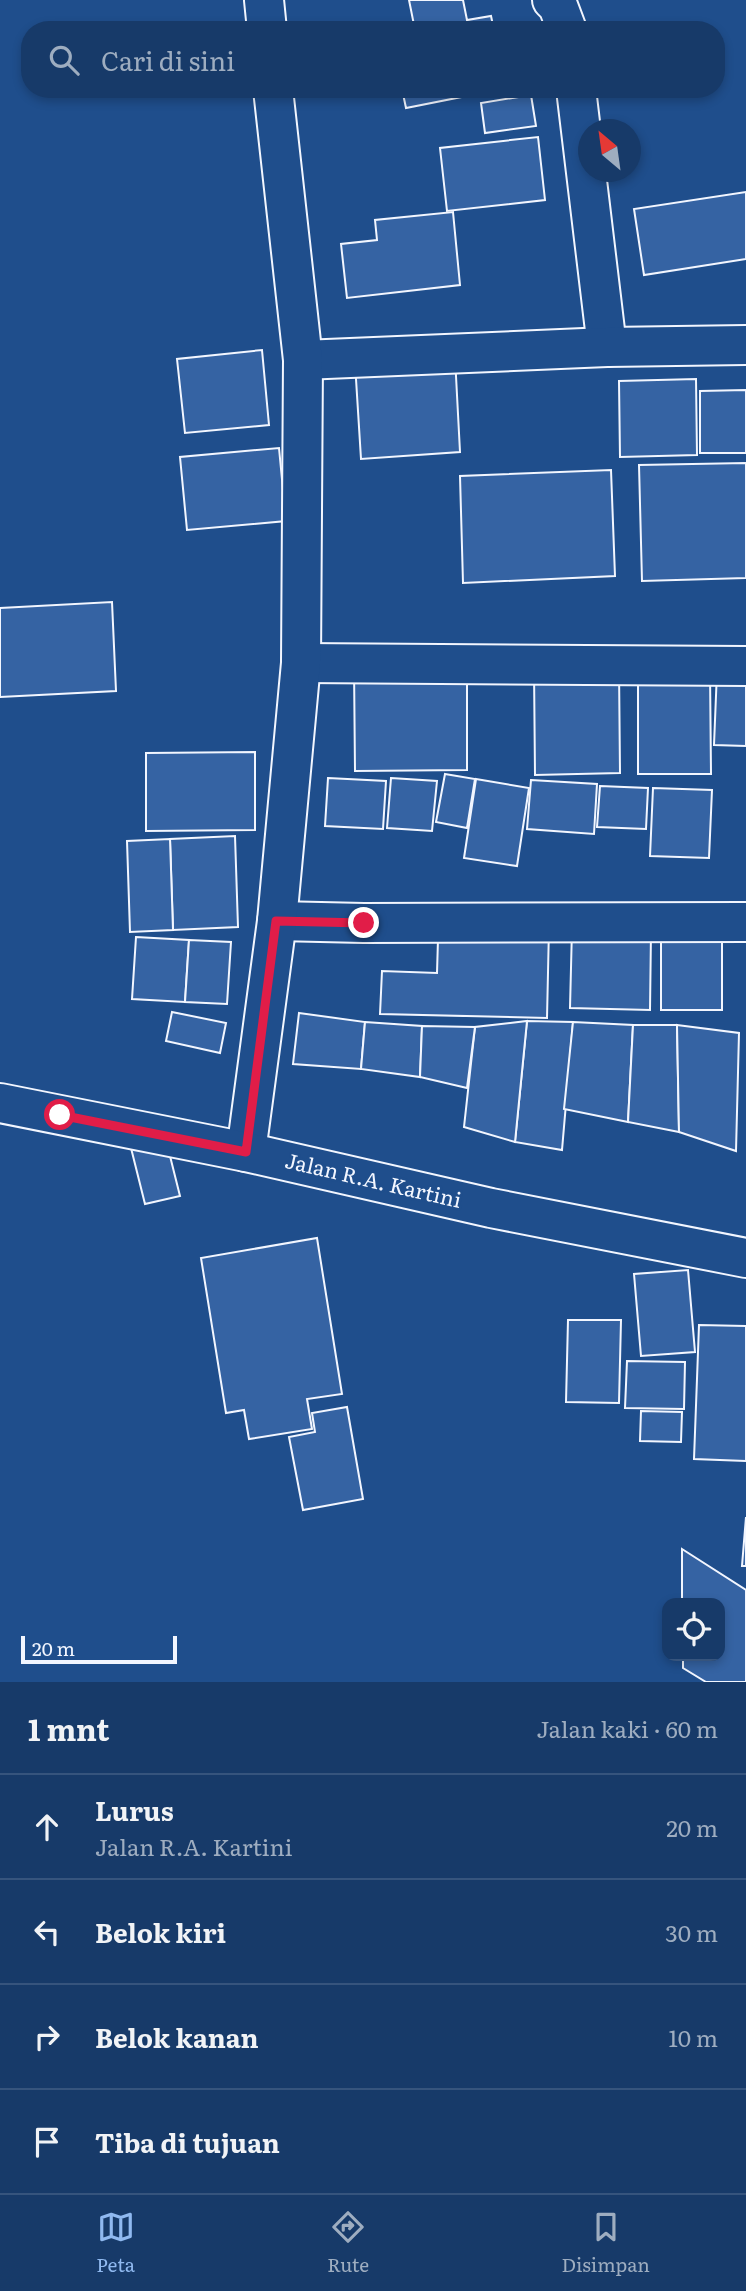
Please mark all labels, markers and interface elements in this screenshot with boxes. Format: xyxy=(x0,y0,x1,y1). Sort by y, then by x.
search box xyxy=(21,21,725,98)
text: Cari di sini xyxy=(101,40,235,79)
icon: search xyxy=(45,41,83,79)
north arrow xyxy=(578,119,641,182)
route end xyxy=(348,907,379,938)
route start xyxy=(44,1099,75,1130)
street label: Jalan R.A. Kartini xyxy=(282,1143,465,1214)
map controls xyxy=(662,1598,725,1661)
button: locate xyxy=(662,1598,725,1661)
scale bar xyxy=(21,1633,177,1665)
text: 20 m xyxy=(32,1634,75,1662)
text: 1 mnt xyxy=(28,1706,109,1750)
text: Jalan kaki · 60 m xyxy=(537,1711,718,1745)
text: Lurus xyxy=(95,1790,174,1829)
icon: ahead xyxy=(28,1808,66,1846)
text: 20 m xyxy=(666,1810,718,1844)
text: Jalan R.A. Kartini xyxy=(95,1829,292,1863)
text: Belok kiri xyxy=(95,1912,226,1951)
icon: left xyxy=(28,1913,66,1951)
text: 30 m xyxy=(665,1915,718,1949)
text: Belok kanan xyxy=(95,2017,259,2056)
icon: right xyxy=(28,2018,66,2056)
text: 10 m xyxy=(668,2020,718,2054)
text: Tiba di tujuan xyxy=(95,2122,280,2161)
icon: arrive xyxy=(28,2123,66,2161)
tab: Peta xyxy=(96,2208,135,2278)
tab: Rute xyxy=(327,2208,369,2278)
tab: Disimpan xyxy=(561,2208,650,2278)

